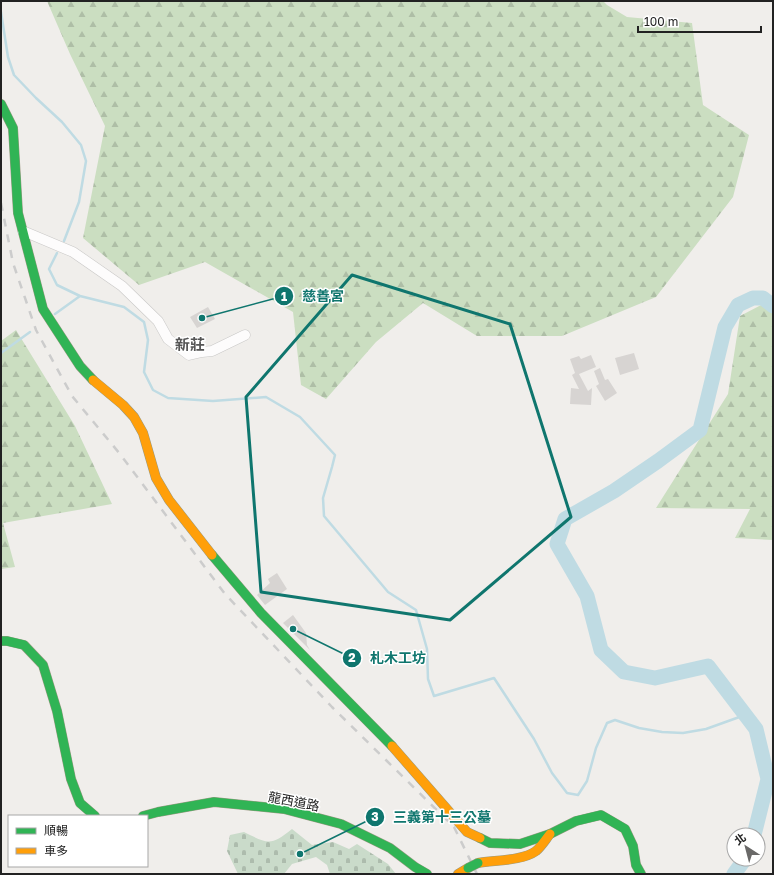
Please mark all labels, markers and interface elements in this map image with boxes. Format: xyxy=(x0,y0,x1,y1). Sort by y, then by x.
scale bar xyxy=(638,8,761,34)
text: 100 m xyxy=(644,14,678,29)
callout: 慈善宮 xyxy=(274,283,352,309)
text: 慈善宮 xyxy=(302,287,344,304)
text: 1 xyxy=(281,289,287,304)
district label: 新莊 xyxy=(175,335,205,353)
callout: 札木工坊 xyxy=(342,645,434,671)
text: 札木工坊 xyxy=(370,649,426,666)
text: 2 xyxy=(348,650,356,665)
street label: 龍西道路 xyxy=(267,788,321,814)
callout: 三義第十三公墓 xyxy=(365,804,499,830)
text: 三義第十三公墓 xyxy=(393,808,491,825)
text: 3 xyxy=(371,809,379,824)
legend xyxy=(8,815,148,867)
text: 順暢 xyxy=(44,823,68,838)
north arrow xyxy=(726,827,766,867)
text: 北 xyxy=(732,830,748,847)
text: 車多 xyxy=(44,843,68,858)

